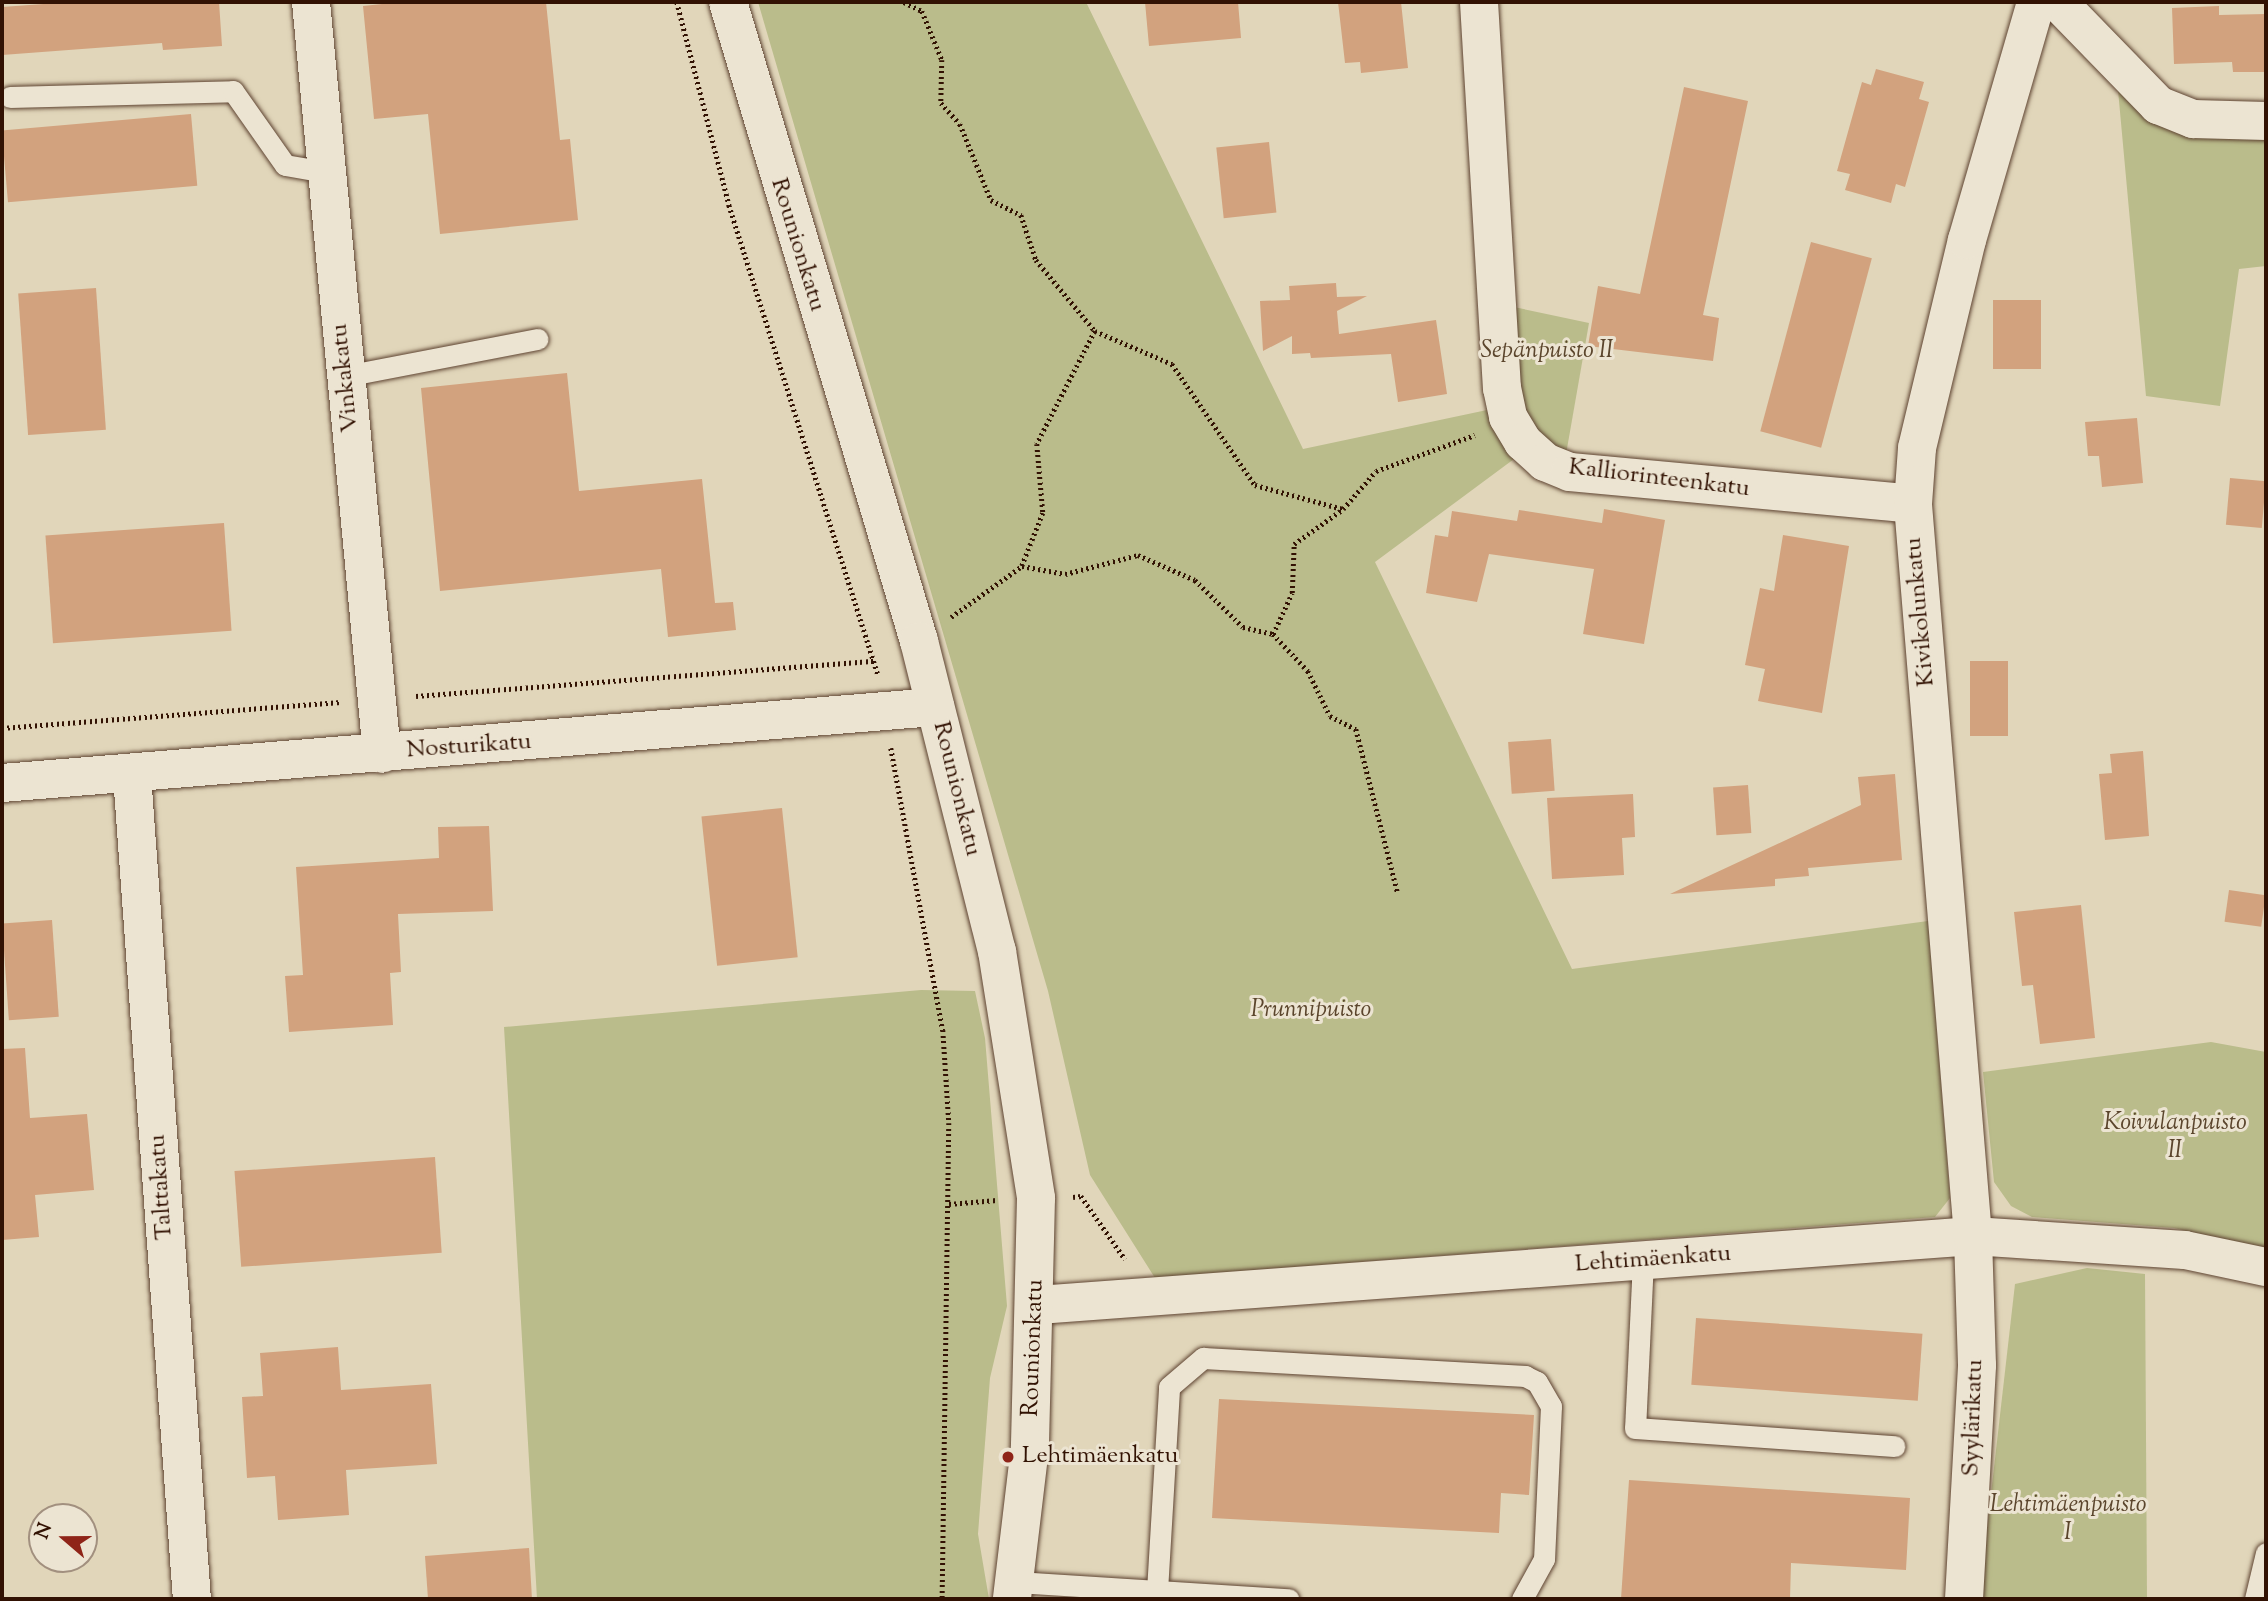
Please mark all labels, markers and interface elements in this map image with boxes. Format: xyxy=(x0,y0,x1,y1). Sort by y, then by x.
street label: Rounionkatu xyxy=(763,175,831,315)
street label: Vinkakatu xyxy=(326,322,366,434)
park label: Sepänpuisto II xyxy=(1480,338,1614,366)
street label: Kalliorinteenkatu xyxy=(1567,454,1751,504)
street label: Kivikolunkatu xyxy=(1900,536,1942,688)
street label: Rounionkatu xyxy=(925,719,987,859)
street label: Nosturikatu xyxy=(406,728,532,766)
park label: Prunnipuisto xyxy=(1251,997,1371,1025)
park label: Koivulanpuisto II xyxy=(2103,1110,2247,1166)
street label: Talttakatu xyxy=(144,1133,180,1241)
street label: Lehtimäenkatu xyxy=(1574,1240,1732,1280)
street label: Rounionkatu xyxy=(1017,1279,1051,1417)
street label: Syylärikatu xyxy=(1958,1359,1990,1477)
place label: Lehtimäenkatu xyxy=(1022,1443,1178,1471)
marker: Lehtimäenkatu xyxy=(1000,1449,1016,1465)
park label: Lehtimäenpuisto I xyxy=(1989,1492,2147,1548)
north arrow xyxy=(28,1503,98,1573)
text: N xyxy=(29,1520,60,1543)

